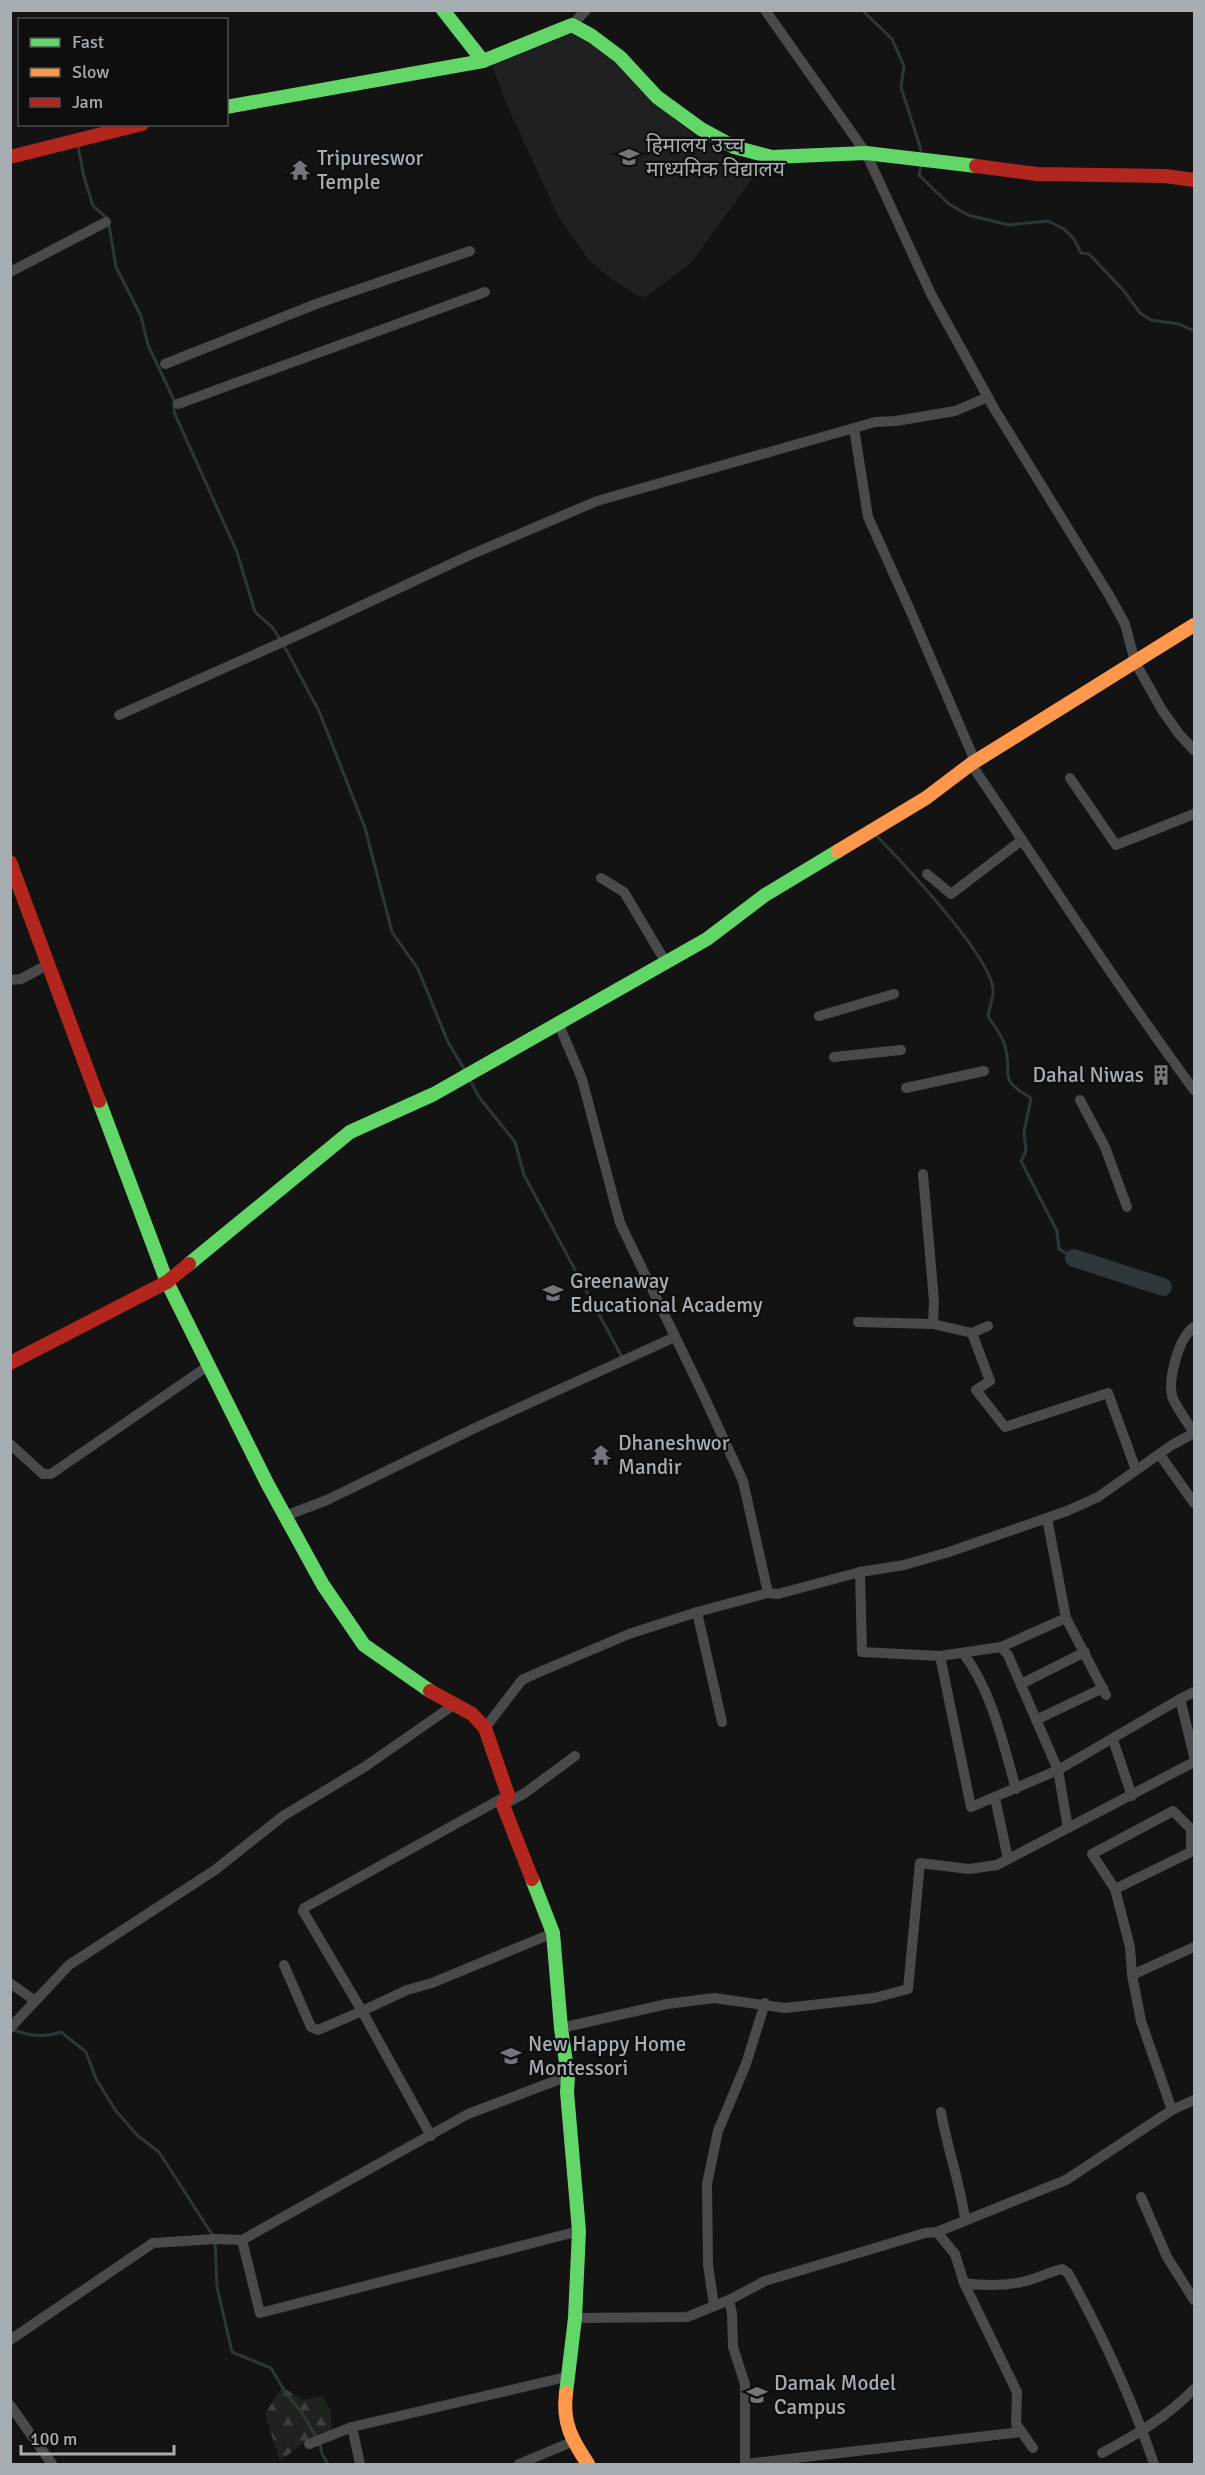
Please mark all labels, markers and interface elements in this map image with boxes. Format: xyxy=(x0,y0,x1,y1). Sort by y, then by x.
legend xyxy=(18,18,228,126)
text: Fast xyxy=(72,31,104,53)
text: Slow xyxy=(72,61,109,83)
text: Jam xyxy=(72,91,103,113)
place label: हिमालय उच्च माध्यमिक विद्यालय xyxy=(646,132,786,182)
place label: Tripureswor Temple xyxy=(317,145,424,195)
school or university icon: हिमालय उच्च माध्यमिक विद्यालय xyxy=(617,145,641,169)
temple icon: Tripureswor Temple xyxy=(288,158,312,182)
place label: Dahal Niwas xyxy=(1033,1062,1144,1088)
building icon: Dahal Niwas xyxy=(1149,1063,1173,1087)
place label: Greenaway Educational Academy xyxy=(570,1268,763,1318)
school or university icon: Greenaway Educational Academy xyxy=(541,1281,565,1305)
place label: Dhaneshwor Mandir xyxy=(618,1430,730,1480)
temple icon: Dhaneshwor Mandir xyxy=(589,1443,613,1467)
place label: New Happy Home Montessori xyxy=(528,2031,686,2081)
school or university icon: New Happy Home Montessori xyxy=(499,2044,523,2068)
place label: Damak Model Campus xyxy=(774,2370,896,2420)
school or university icon: Damak Model Campus xyxy=(745,2383,769,2407)
scale bar xyxy=(21,2418,174,2456)
text: 100 m xyxy=(30,2428,77,2450)

